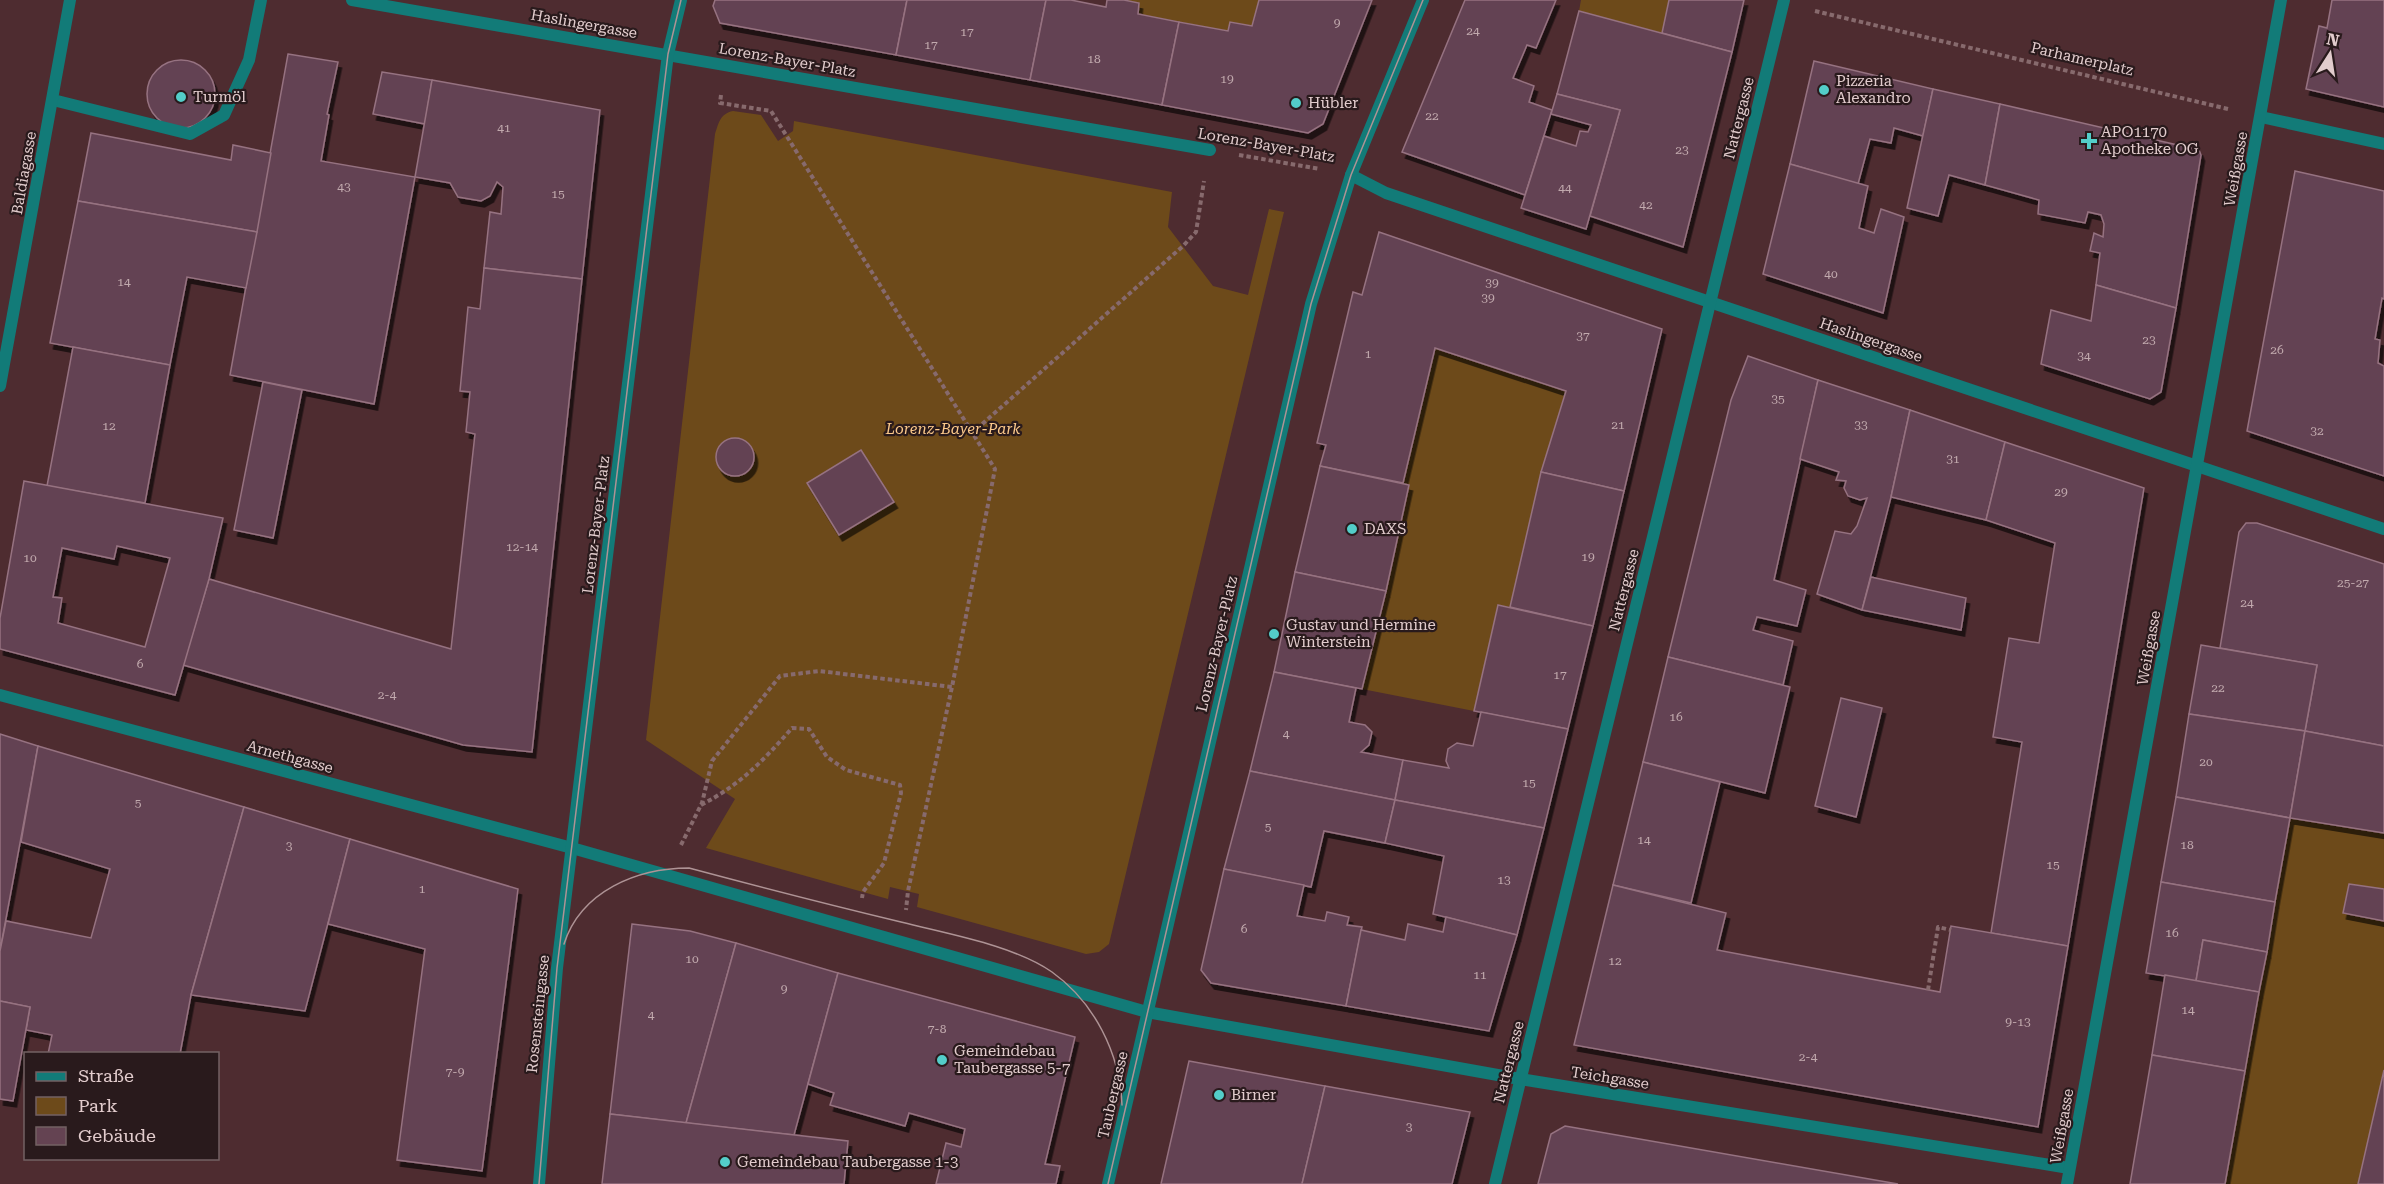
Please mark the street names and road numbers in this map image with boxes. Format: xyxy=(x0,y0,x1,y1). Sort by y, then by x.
street label: Haslingergasse xyxy=(529,6,639,42)
street label: Parhamerplatz xyxy=(2029,38,2135,80)
street label: Lorenz-Bayer-Platz xyxy=(717,39,857,81)
street label: Nattergasse xyxy=(1720,75,1758,161)
street label: Lorenz-Bayer-Platz xyxy=(1196,124,1336,166)
street label: Baldiagasse xyxy=(8,130,40,216)
street label: Weißgasse xyxy=(2221,130,2251,208)
street label: Haslingergasse xyxy=(1817,314,1925,366)
street label: Lorenz-Bayer-Platz xyxy=(579,455,613,595)
street label: Nattergasse xyxy=(1605,547,1643,633)
street label: Lorenz-Bayer-Platz xyxy=(1193,574,1241,714)
street label: Weißgasse xyxy=(2134,609,2164,687)
street label: Arnethgasse xyxy=(245,737,335,777)
street label: Rosensteingasse xyxy=(523,954,553,1074)
street label: Nattergasse xyxy=(1490,1019,1528,1105)
street label: Taubergasse xyxy=(1094,1050,1132,1140)
street label: Teichgasse xyxy=(1570,1063,1650,1093)
street label: Weißgasse xyxy=(2047,1087,2077,1165)

